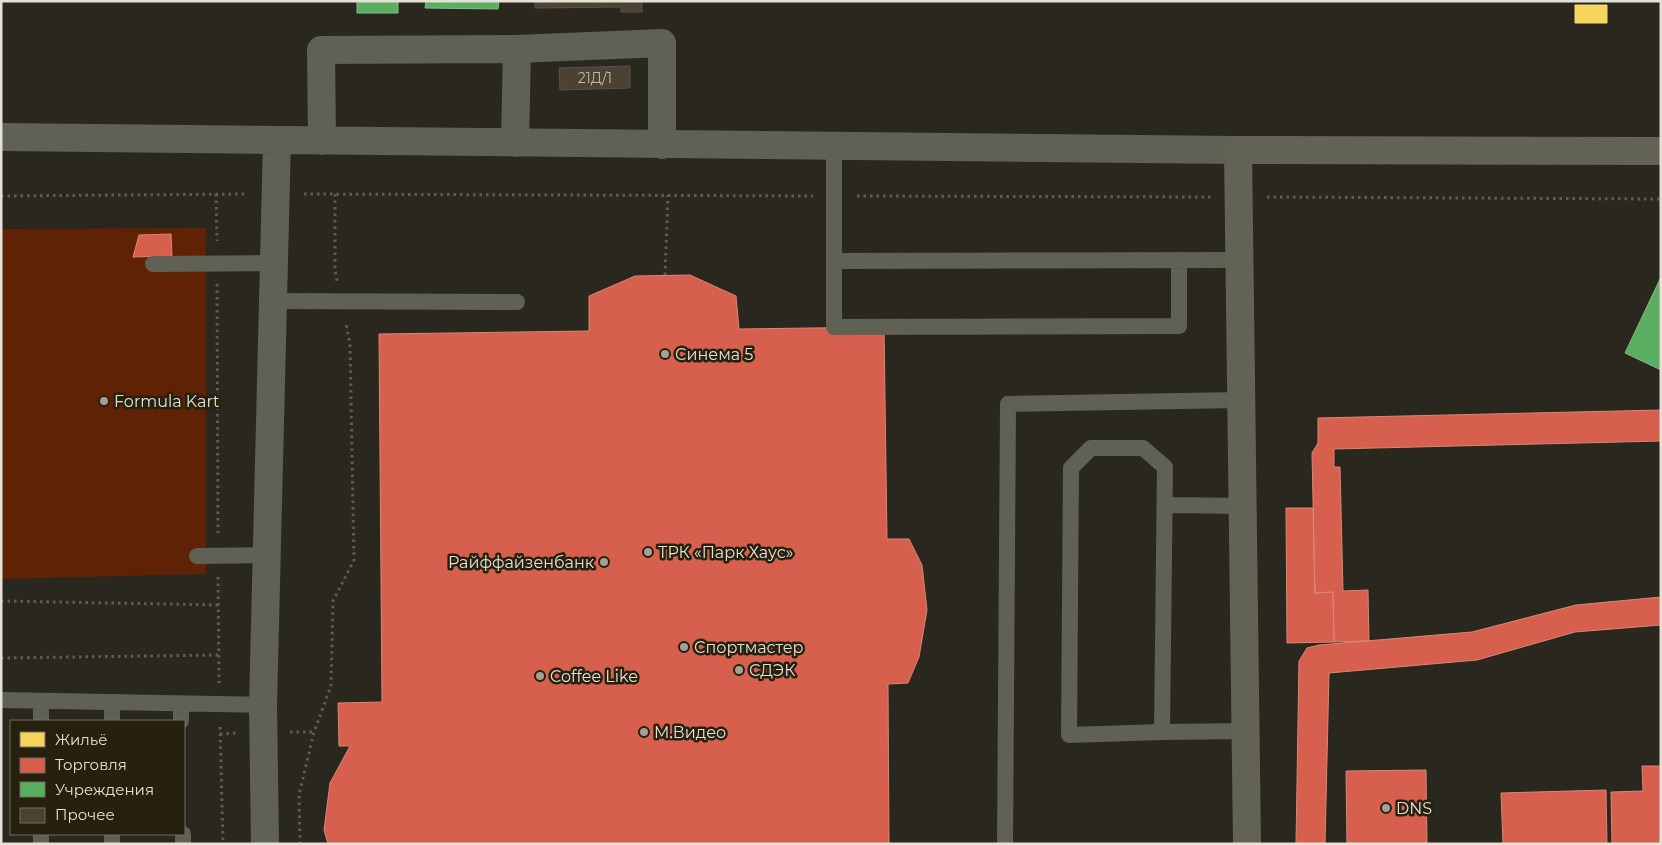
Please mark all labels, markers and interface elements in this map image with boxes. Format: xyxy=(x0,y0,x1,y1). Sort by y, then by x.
house number: 21Д/1 xyxy=(578,69,612,87)
place label: Синема 5 xyxy=(675,345,753,364)
marker: Синема 5 xyxy=(659,348,671,360)
place label: Formula Kart xyxy=(114,392,220,411)
marker: Formula Kart xyxy=(98,395,110,407)
place label: ТРК «Парк Хаус» xyxy=(658,543,793,562)
marker: ТРК «Парк Хаус» xyxy=(642,546,654,558)
place label: Райффайзенбанк xyxy=(448,553,595,572)
marker: Райффайзенбанк xyxy=(598,556,610,568)
place label: Спортмастер xyxy=(694,638,804,657)
marker: Спортмастер xyxy=(678,641,690,653)
place label: СДЭК xyxy=(749,661,795,680)
marker: СДЭК xyxy=(733,664,745,676)
place label: Coffee Like xyxy=(550,667,638,686)
marker: Coffee Like xyxy=(534,670,546,682)
legend xyxy=(10,720,185,835)
place label: М.Видео xyxy=(654,723,726,742)
marker: М.Видео xyxy=(638,726,650,738)
text: Жильё xyxy=(55,730,108,749)
text: Торговля xyxy=(55,755,127,774)
text: Учреждения xyxy=(55,780,154,799)
place label: DNS xyxy=(1396,799,1432,818)
marker: DNS xyxy=(1380,802,1392,814)
text: Прочее xyxy=(55,805,115,824)

